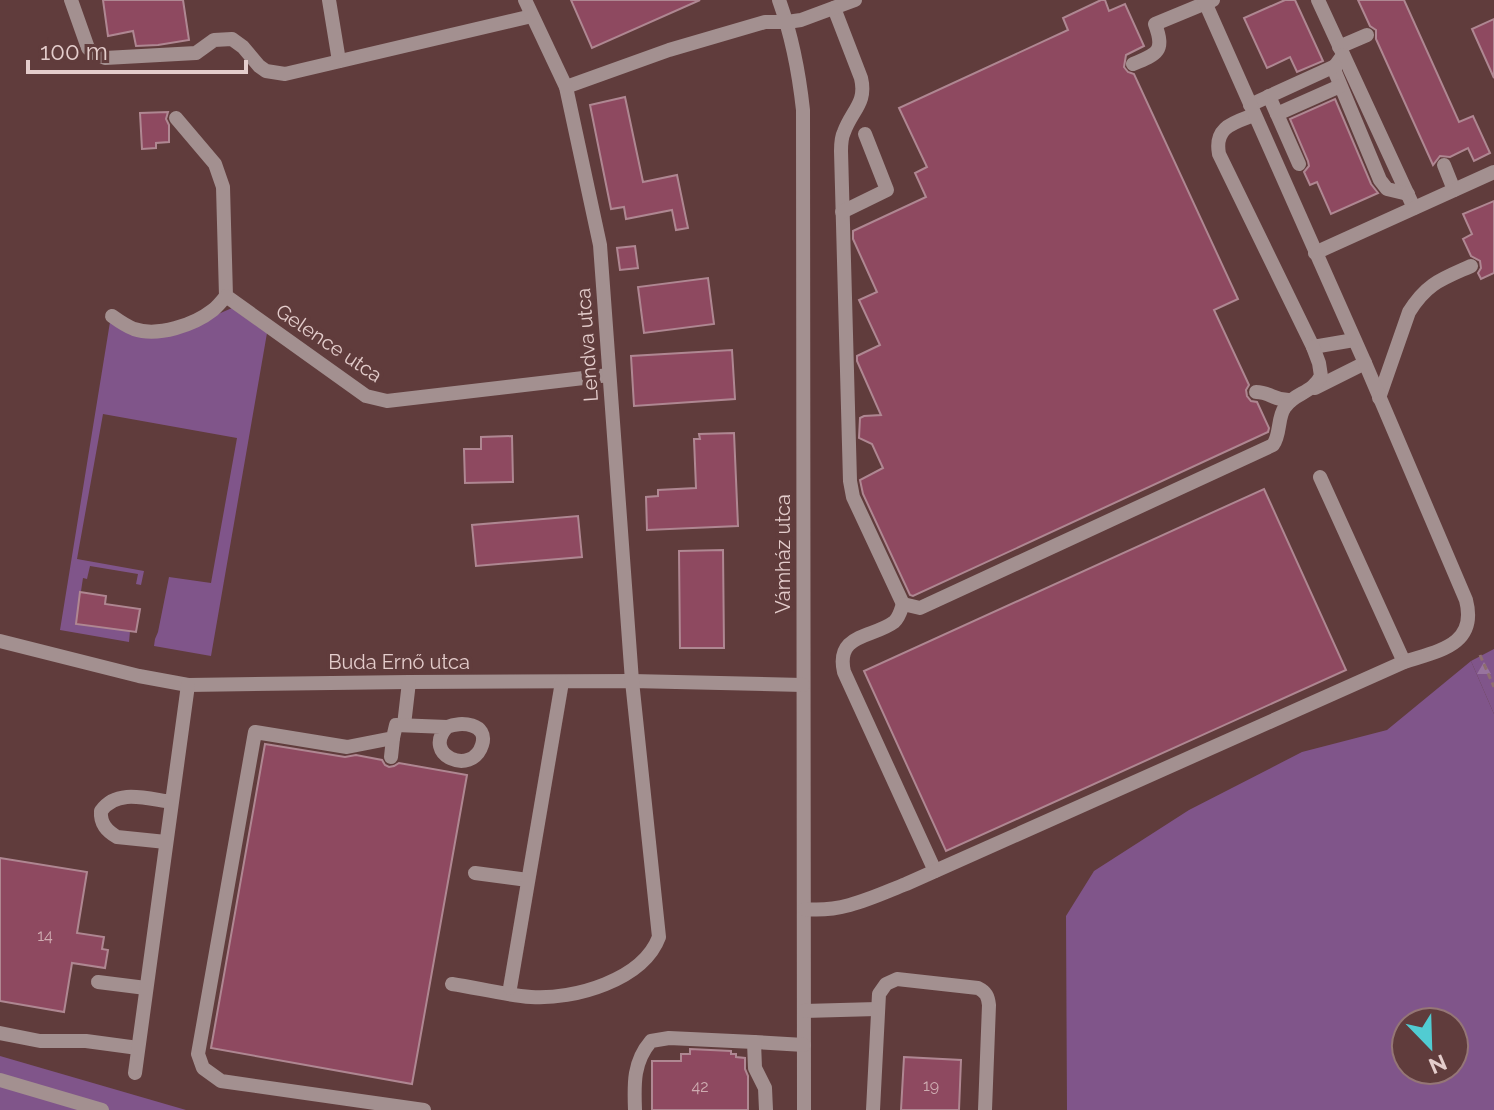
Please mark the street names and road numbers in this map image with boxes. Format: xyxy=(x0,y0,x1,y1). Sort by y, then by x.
street label: Lendva utca xyxy=(571,287,603,403)
street label: Gelence utca xyxy=(271,299,387,387)
street label: Vámház utca xyxy=(771,494,795,614)
street label: Buda Ernő utca xyxy=(328,650,470,674)

